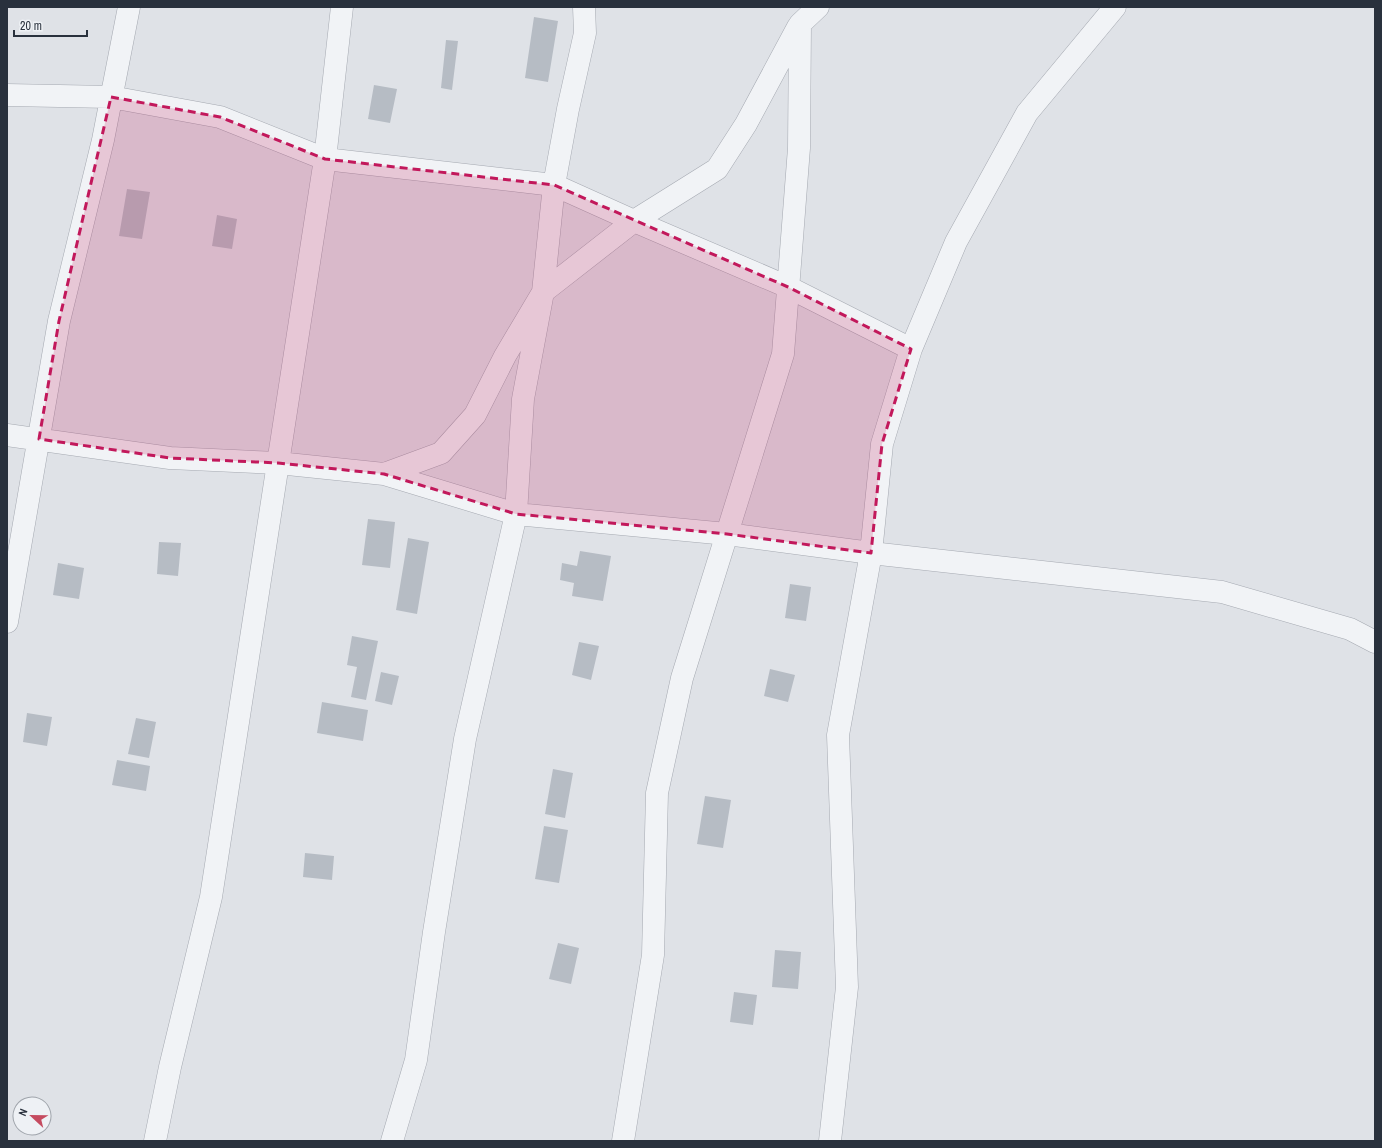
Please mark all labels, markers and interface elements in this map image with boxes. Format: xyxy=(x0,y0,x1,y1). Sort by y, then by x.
scale bar xyxy=(14,12,87,38)
text: 20 m xyxy=(20,18,42,34)
north arrow xyxy=(12,1096,52,1136)
text: N xyxy=(15,1107,30,1118)

